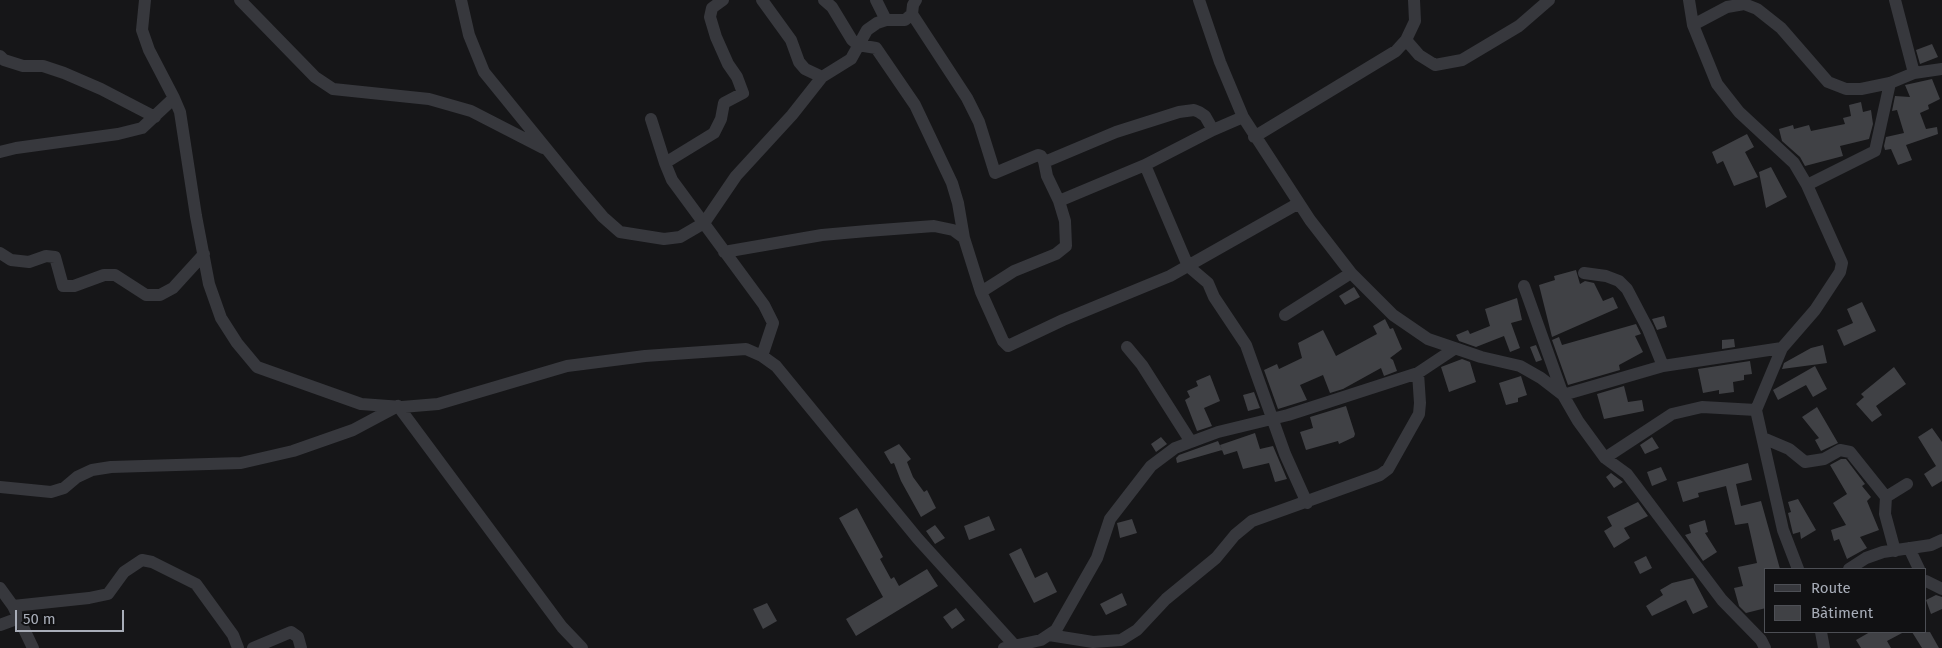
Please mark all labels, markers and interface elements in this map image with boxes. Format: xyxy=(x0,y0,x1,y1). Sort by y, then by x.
legend xyxy=(1764,568,1927,633)
text: Route xyxy=(1811,579,1851,597)
scale bar xyxy=(18,600,126,632)
text: Bâtiment xyxy=(1811,604,1873,622)
text: 50 m xyxy=(23,610,56,628)

